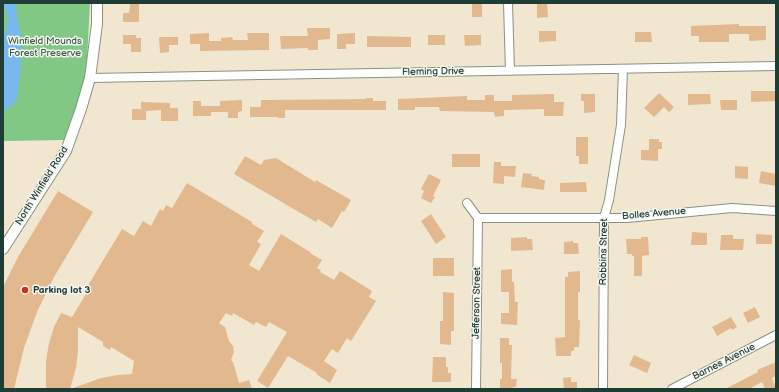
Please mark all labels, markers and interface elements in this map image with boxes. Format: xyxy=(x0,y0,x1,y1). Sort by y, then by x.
park label: Winfield Mounds Forest Preserve xyxy=(8,35,82,58)
street label: Fleming Drive xyxy=(402,65,464,79)
street label: North Winfield Road xyxy=(13,144,71,228)
street label: Bolles Avenue xyxy=(622,205,686,223)
street label: Robbins Street xyxy=(597,218,611,286)
street label: Jefferson Street xyxy=(470,267,484,339)
place label: Parking lot 3 xyxy=(33,284,90,296)
marker: Parking lot 3 xyxy=(20,285,30,295)
street label: Barnes Avenue xyxy=(691,341,757,383)

